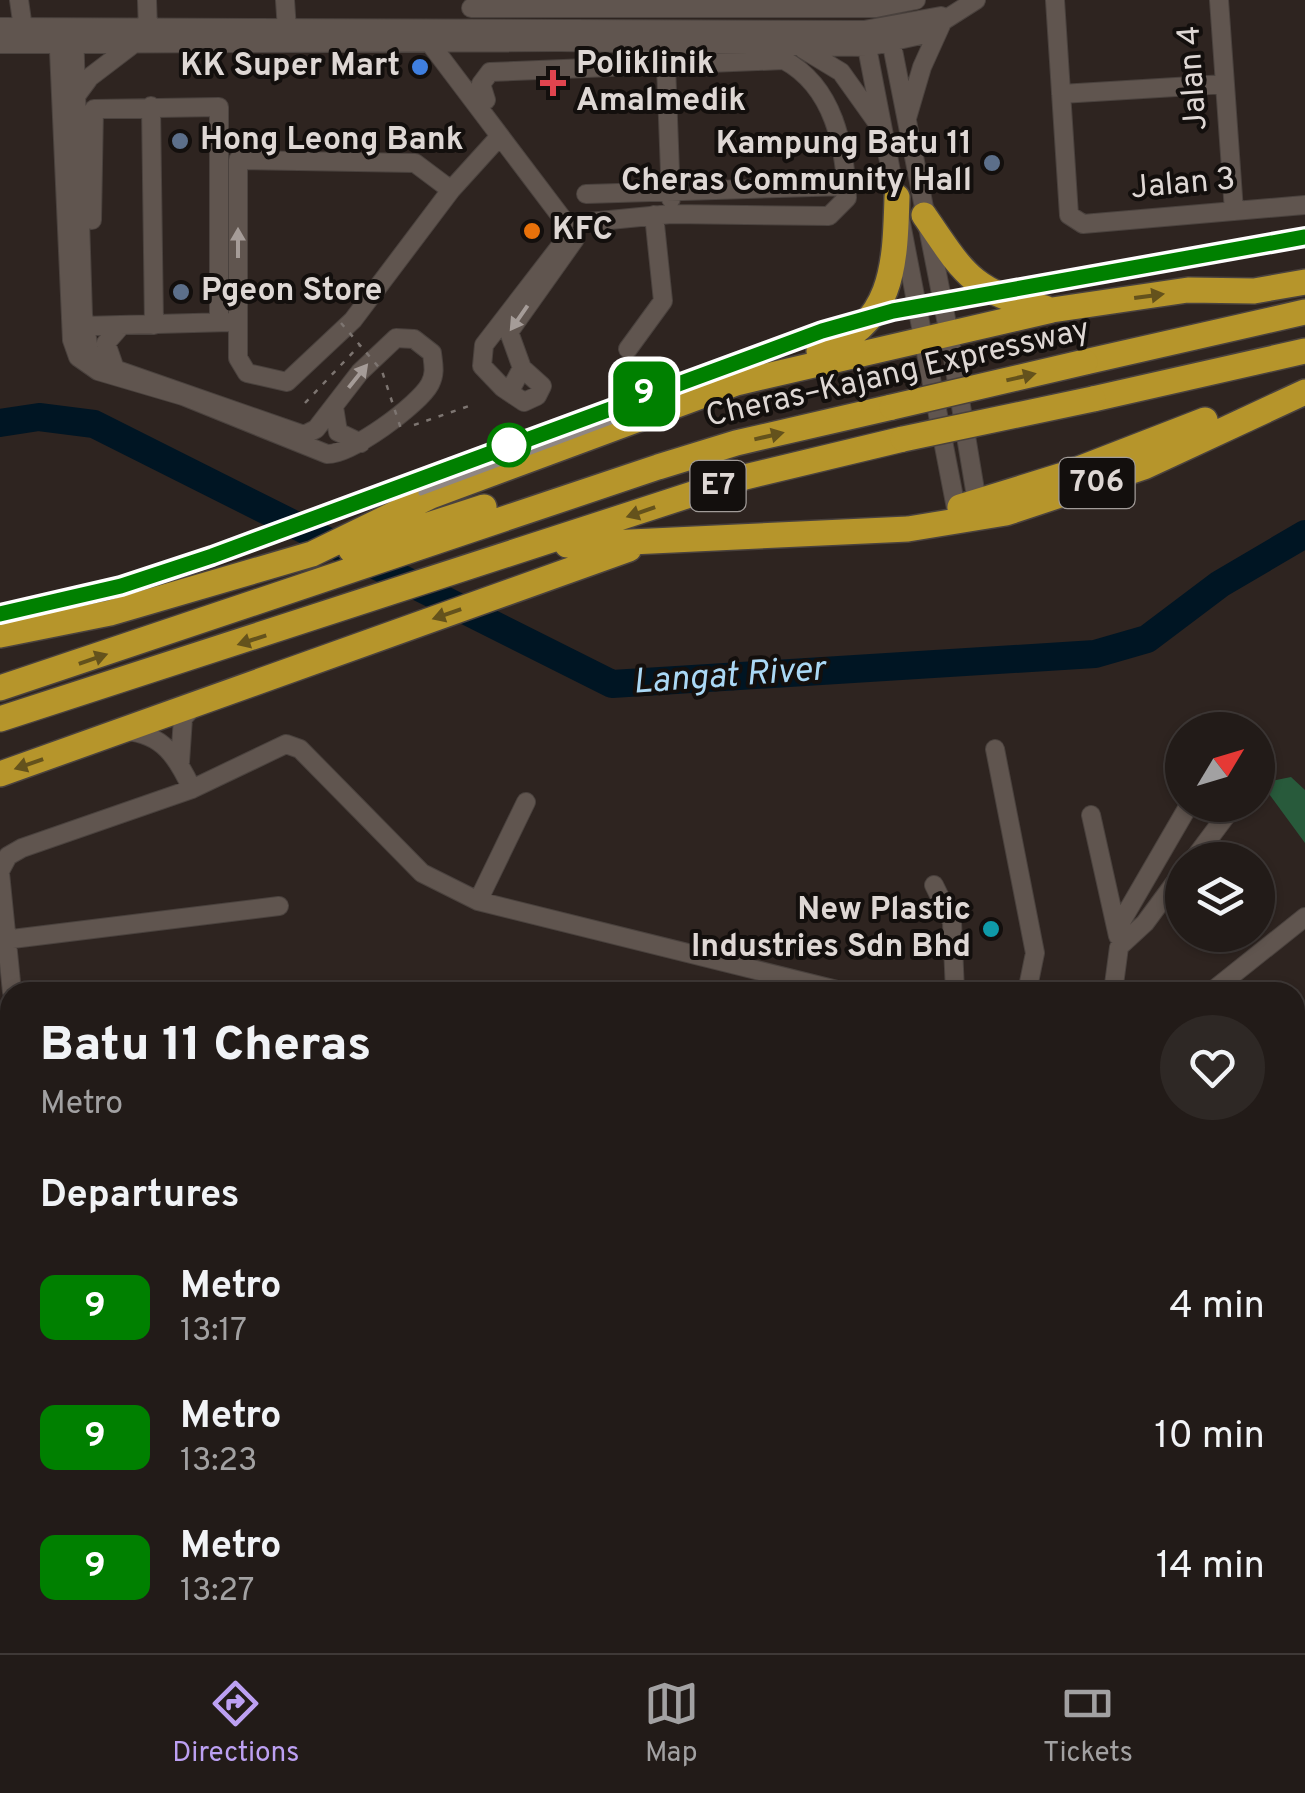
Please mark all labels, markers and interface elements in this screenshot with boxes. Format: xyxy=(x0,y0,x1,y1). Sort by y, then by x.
street label: Jalan 4 xyxy=(1170,24,1218,132)
place label: Poliklinik Amalmedik xyxy=(576,45,746,122)
place label: KK Super Mart xyxy=(180,47,400,87)
marker: KK Super Mart xyxy=(409,56,431,78)
marker: Poliklinik Amalmedik xyxy=(540,70,566,96)
place label: Hong Leong Bank xyxy=(200,121,464,161)
place label: Kampung Batu 11 Cheras Community Hall xyxy=(621,125,972,202)
marker: Hong Leong Bank xyxy=(169,130,191,152)
marker: Kampung Batu 11 Cheras Community Hall xyxy=(981,152,1003,174)
street label: Jalan 3 xyxy=(1129,161,1237,209)
place label: KFC xyxy=(552,211,613,251)
marker: KFC xyxy=(521,220,543,242)
one-way arrow xyxy=(230,227,246,259)
place label: Pgeon Store xyxy=(201,272,382,312)
marker: Pgeon Store xyxy=(170,281,192,303)
one-way arrow xyxy=(1134,287,1165,303)
one-way arrow xyxy=(510,305,529,331)
street label: Cheras–Kajang Expressway xyxy=(702,310,1094,438)
line badge: 9 xyxy=(612,362,676,426)
one-way arrow xyxy=(347,363,368,389)
one-way arrow xyxy=(1006,369,1037,384)
text: 9 xyxy=(633,372,655,416)
unlabelled marker xyxy=(488,424,530,466)
one-way arrow xyxy=(754,428,785,443)
road number: 706 xyxy=(1060,458,1134,508)
road number: E7 xyxy=(690,461,746,511)
one-way arrow xyxy=(625,505,655,520)
one-way arrow xyxy=(432,608,462,623)
one-way arrow xyxy=(237,633,267,648)
water label: Langat River xyxy=(631,648,829,706)
one-way arrow xyxy=(78,651,108,666)
north arrow xyxy=(1165,712,1275,822)
map controls xyxy=(1165,712,1275,952)
one-way arrow xyxy=(13,758,43,773)
button: layers xyxy=(1165,842,1275,952)
place label: New Plastic Industries Sdn Bhd xyxy=(691,891,971,968)
marker: New Plastic Industries Sdn Bhd xyxy=(980,918,1002,940)
button: heart xyxy=(1160,1015,1265,1120)
text: Batu 11 Cheras xyxy=(40,1017,371,1077)
text: Metro xyxy=(40,1085,123,1125)
text: Departures xyxy=(40,1172,240,1221)
text: Metro xyxy=(180,1263,282,1312)
text: 4 min xyxy=(1169,1283,1265,1332)
text: 9 xyxy=(84,1285,106,1329)
text: 13:17 xyxy=(180,1312,247,1352)
text: Metro xyxy=(180,1393,282,1442)
text: 10 min xyxy=(1154,1413,1265,1462)
text: 9 xyxy=(84,1415,106,1459)
text: 13:23 xyxy=(180,1442,257,1482)
text: Metro xyxy=(180,1523,282,1572)
text: 14 min xyxy=(1156,1543,1265,1592)
text: 9 xyxy=(84,1545,106,1589)
text: 13:27 xyxy=(180,1572,254,1612)
tab: Directions xyxy=(172,1676,299,1772)
tab: Map xyxy=(644,1676,699,1772)
tab: Tickets xyxy=(1043,1676,1133,1772)

